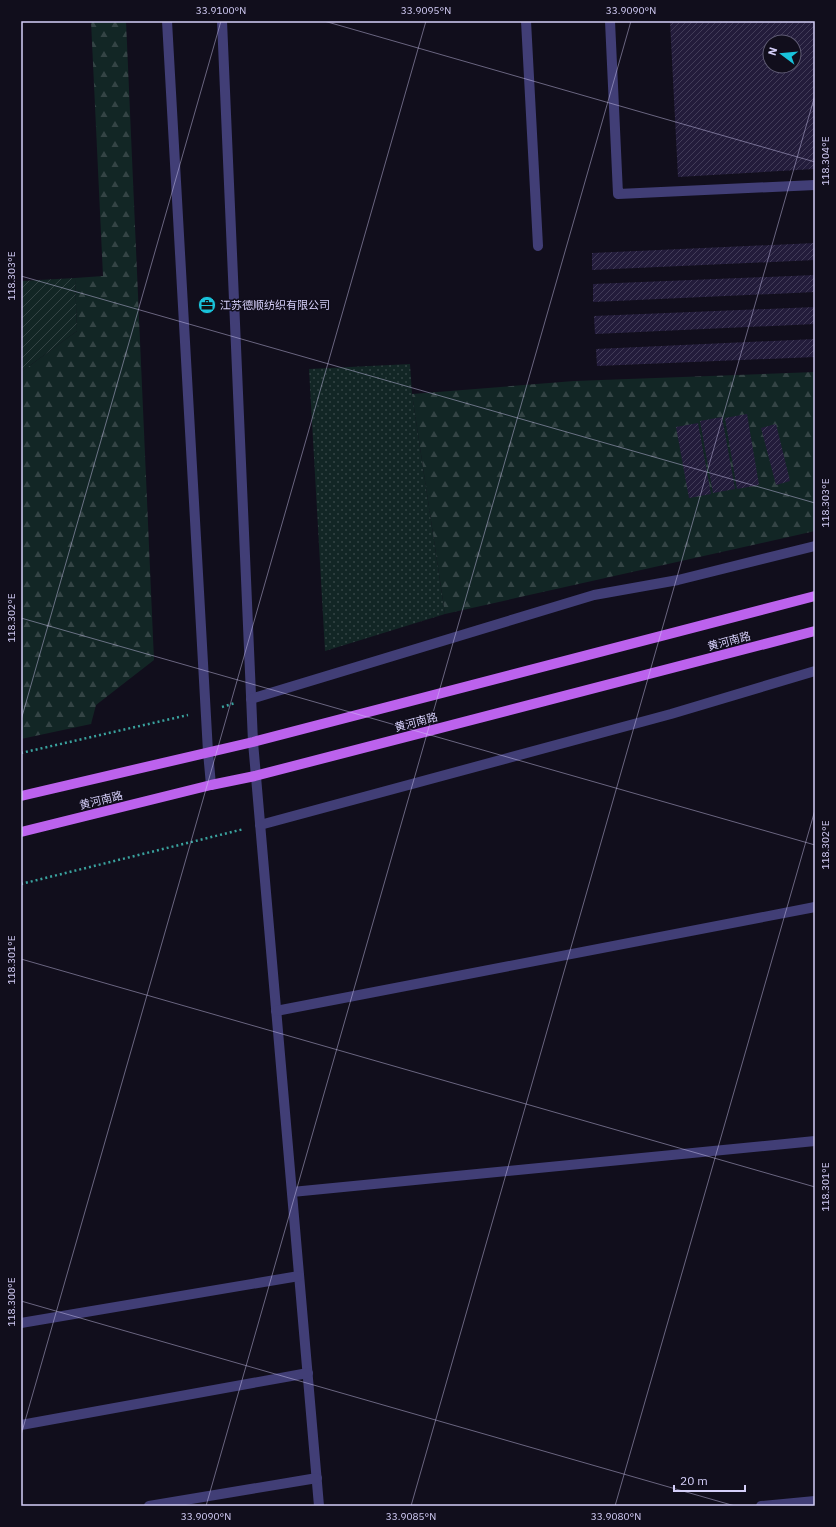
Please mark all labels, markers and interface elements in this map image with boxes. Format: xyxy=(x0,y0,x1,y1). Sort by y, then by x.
text: 33.9100°N xyxy=(196,4,246,17)
text: 33.9095°N xyxy=(401,4,451,17)
text: 33.9090°N xyxy=(606,4,656,17)
north arrow xyxy=(762,34,802,74)
text: N xyxy=(765,45,780,57)
text: 118.304°E xyxy=(819,136,832,186)
text: 118.303°E xyxy=(5,251,18,301)
office icon: 江苏德顺纺织有限公司 xyxy=(197,295,217,315)
place label: 江苏德顺纺织有限公司 xyxy=(220,298,330,312)
text: 118.303°E xyxy=(819,478,832,528)
text: 118.302°E xyxy=(5,593,18,643)
street label: 黄河南路 xyxy=(706,629,752,653)
street label: 黄河南路 xyxy=(393,710,439,734)
street label: 黄河南路 xyxy=(78,788,124,812)
text: 118.302°E xyxy=(819,820,832,870)
text: 118.301°E xyxy=(5,935,18,985)
text: 118.301°E xyxy=(819,1162,832,1212)
text: 118.300°E xyxy=(5,1277,18,1327)
scale bar xyxy=(674,1467,745,1493)
text: 20 m xyxy=(680,1473,708,1488)
text: 33.9090°N xyxy=(181,1510,231,1523)
text: 33.9085°N xyxy=(386,1510,436,1523)
text: 33.9080°N xyxy=(591,1510,641,1523)

